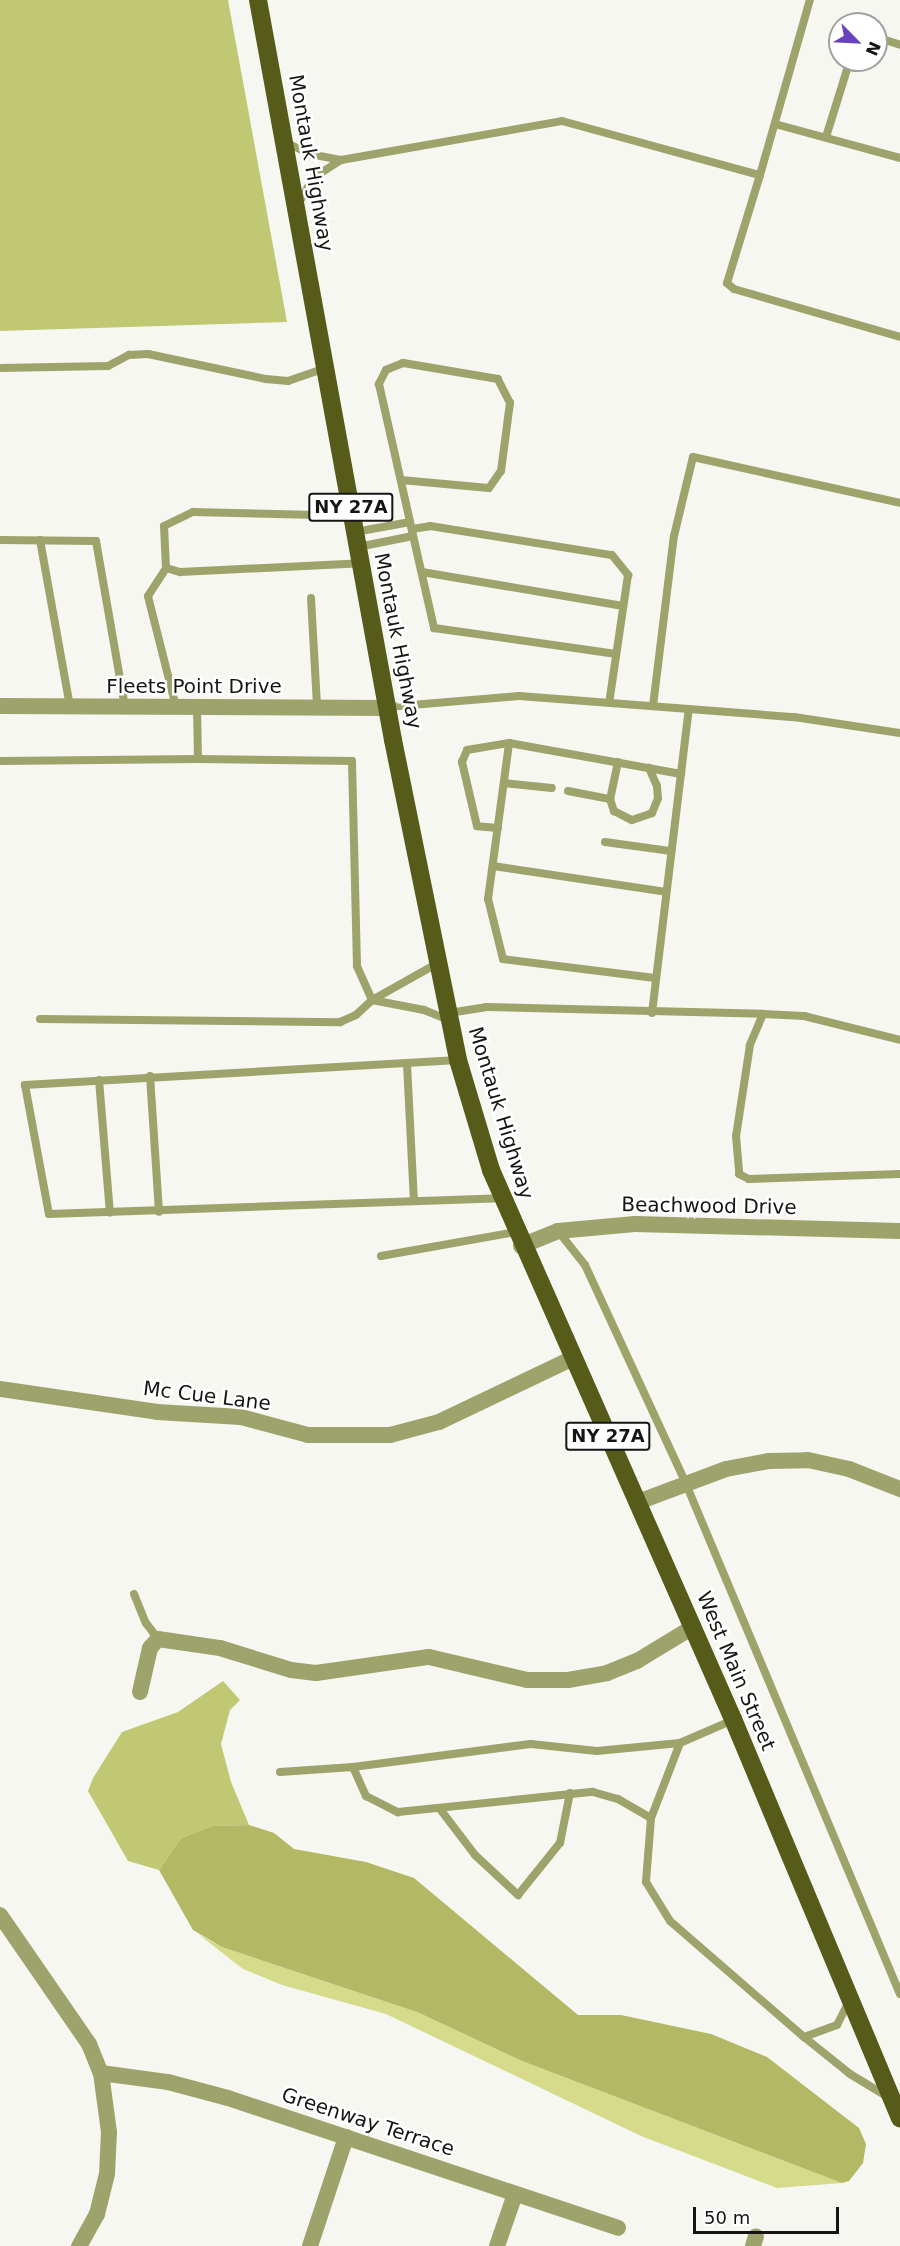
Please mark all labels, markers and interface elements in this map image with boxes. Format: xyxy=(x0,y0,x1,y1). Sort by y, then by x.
north arrow xyxy=(828,12,888,72)
text: N xyxy=(862,39,884,59)
street label: Montauk Highway xyxy=(284,73,338,253)
road number: NY 27A xyxy=(308,492,394,522)
street label: Montauk Highway xyxy=(369,551,427,731)
street label: Fleets Point Drive xyxy=(106,674,282,698)
street label: Montauk Highway xyxy=(463,1024,539,1202)
street label: Beachwood Drive xyxy=(621,1192,797,1220)
street label: Mc Cue Lane xyxy=(142,1376,272,1416)
road number: NY 27A xyxy=(564,1421,652,1451)
street label: West Main Street xyxy=(692,1588,780,1754)
street label: Greenway Terrace xyxy=(279,2083,457,2161)
scale bar xyxy=(696,2195,842,2233)
text: 50 m xyxy=(704,2207,750,2228)

